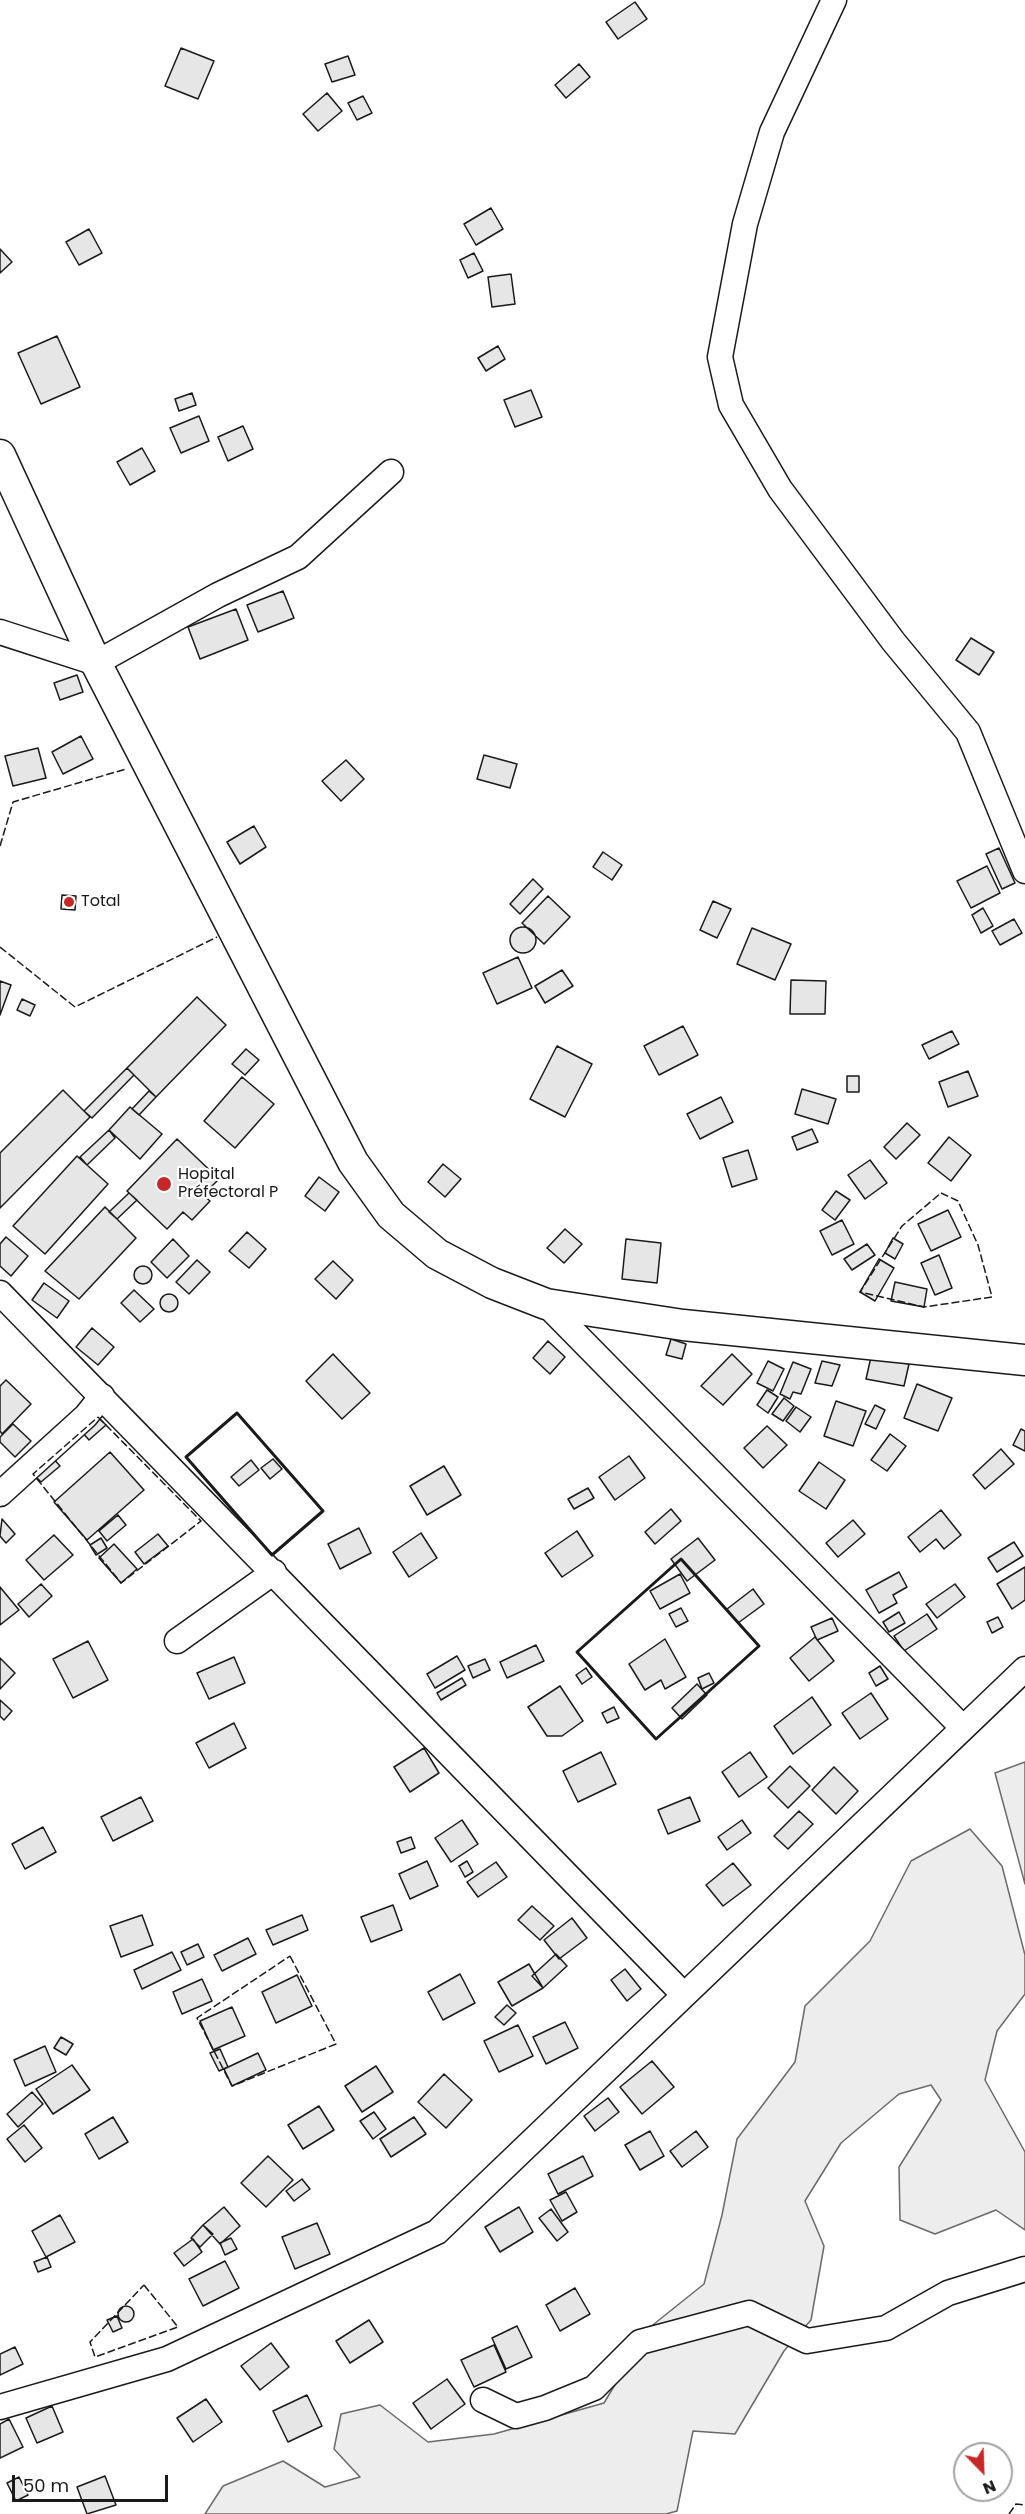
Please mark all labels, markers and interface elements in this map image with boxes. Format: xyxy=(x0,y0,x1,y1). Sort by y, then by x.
place label: Total xyxy=(81,892,120,912)
marker: Total xyxy=(62,895,76,909)
place label: Hopital Préfectoral P xyxy=(178,1165,278,1203)
marker: Hopital Préfectoral P xyxy=(155,1175,173,1193)
north arrow xyxy=(953,2442,1013,2502)
scale bar xyxy=(15,2463,171,2501)
text: 50 m xyxy=(23,2473,69,2498)
text: N xyxy=(979,2474,999,2500)

